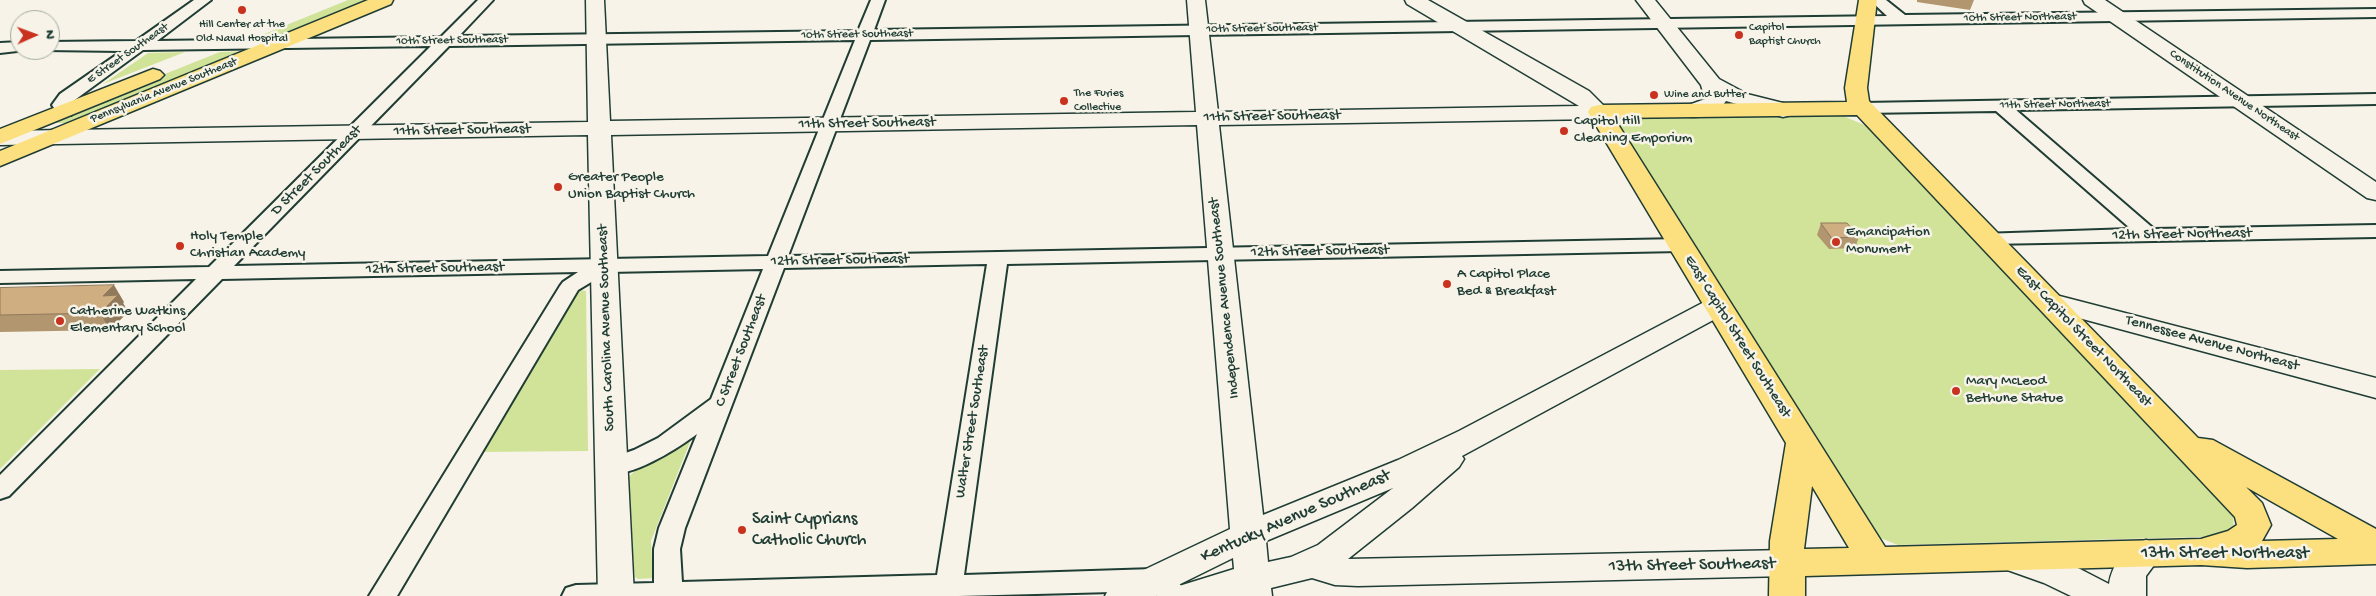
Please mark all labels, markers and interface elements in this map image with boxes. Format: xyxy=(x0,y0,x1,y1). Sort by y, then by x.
marker: Hill Center at the Old Naval Hospital xyxy=(236,4,248,16)
north arrow xyxy=(10,10,60,60)
street label: 10th Street Northeast xyxy=(1964,10,2076,26)
place label: Hill Center at the Old Naval Hospital xyxy=(196,18,288,46)
street label: E Street Southeast xyxy=(85,21,171,87)
street label: 10th Street Southeast xyxy=(1206,21,1318,37)
place label: Capitol Baptist Church xyxy=(1749,21,1821,49)
street label: 10th Street Southeast xyxy=(801,27,913,43)
marker: Capitol Baptist Church xyxy=(1733,29,1745,41)
text: N xyxy=(41,30,58,39)
street label: 10th Street Southeast xyxy=(396,33,508,49)
street label: Constitution Avenue Northeast xyxy=(2166,47,2302,145)
street label: Pennsylvania Avenue Southeast xyxy=(89,55,239,127)
place label: The Furies Collective xyxy=(1074,87,1123,115)
place label: Wine and Butter xyxy=(1664,88,1746,102)
marker: Wine and Butter xyxy=(1648,89,1660,101)
marker: The Furies Collective xyxy=(1058,95,1070,107)
street label: 11th Street Northeast xyxy=(2000,97,2110,113)
street label: 11th Street Southeast xyxy=(1203,107,1341,127)
place label: Capitol Hill Cleaning Emporium xyxy=(1574,113,1693,148)
street label: 11th Street Southeast xyxy=(798,114,936,134)
street label: 11th Street Southeast xyxy=(393,121,531,141)
street label: D Street Southeast xyxy=(268,122,366,220)
marker: Capitol Hill Cleaning Emporium xyxy=(1558,125,1570,137)
place label: Greater People Union Baptist Church xyxy=(568,169,695,204)
marker: Greater People Union Baptist Church xyxy=(552,181,564,193)
street label: Independence Avenue Southeast xyxy=(1205,197,1245,399)
street label: South Carolina Avenue Southeast xyxy=(594,224,620,432)
place label: Emancipation Monument xyxy=(1846,224,1930,259)
street label: 12th Street Northeast xyxy=(2112,225,2252,245)
place label: Holy Temple Christian Academy xyxy=(190,228,305,263)
marker: Emancipation Monument xyxy=(1830,236,1842,248)
marker: Holy Temple Christian Academy xyxy=(174,240,186,252)
street label: 12th Street Southeast xyxy=(1251,242,1389,262)
street label: 12th Street Southeast xyxy=(771,251,909,271)
street label: East Capitol Street Southeast xyxy=(1680,253,1794,421)
street label: 12th Street Southeast xyxy=(366,259,504,279)
street label: East Capitol Street Northeast xyxy=(2011,263,2155,411)
place label: A Capitol Place Bed & Breakfast xyxy=(1457,266,1556,301)
marker: A Capitol Place Bed & Breakfast xyxy=(1441,278,1453,290)
street label: C Street Southeast xyxy=(712,292,772,410)
place label: Catherine Watkins Elementary School xyxy=(70,303,186,338)
street label: Tennessee Avenue Northeast xyxy=(2123,312,2301,376)
marker: Catherine Watkins Elementary School xyxy=(54,315,66,327)
street label: Walter Street Southeast xyxy=(952,344,994,500)
place label: Mary McLeod Bethune Statue xyxy=(1966,373,2063,408)
marker: Mary McLeod Bethune Statue xyxy=(1950,385,1962,397)
street label: Kentucky Avenue Southeast xyxy=(1198,465,1394,569)
place label: Saint Cyprians Catholic Church xyxy=(752,509,866,552)
marker: Saint Cyprians Catholic Church xyxy=(736,524,748,536)
street label: 13th Street Northeast xyxy=(2141,543,2309,565)
street label: 13th Street Southeast xyxy=(1609,554,1775,578)

